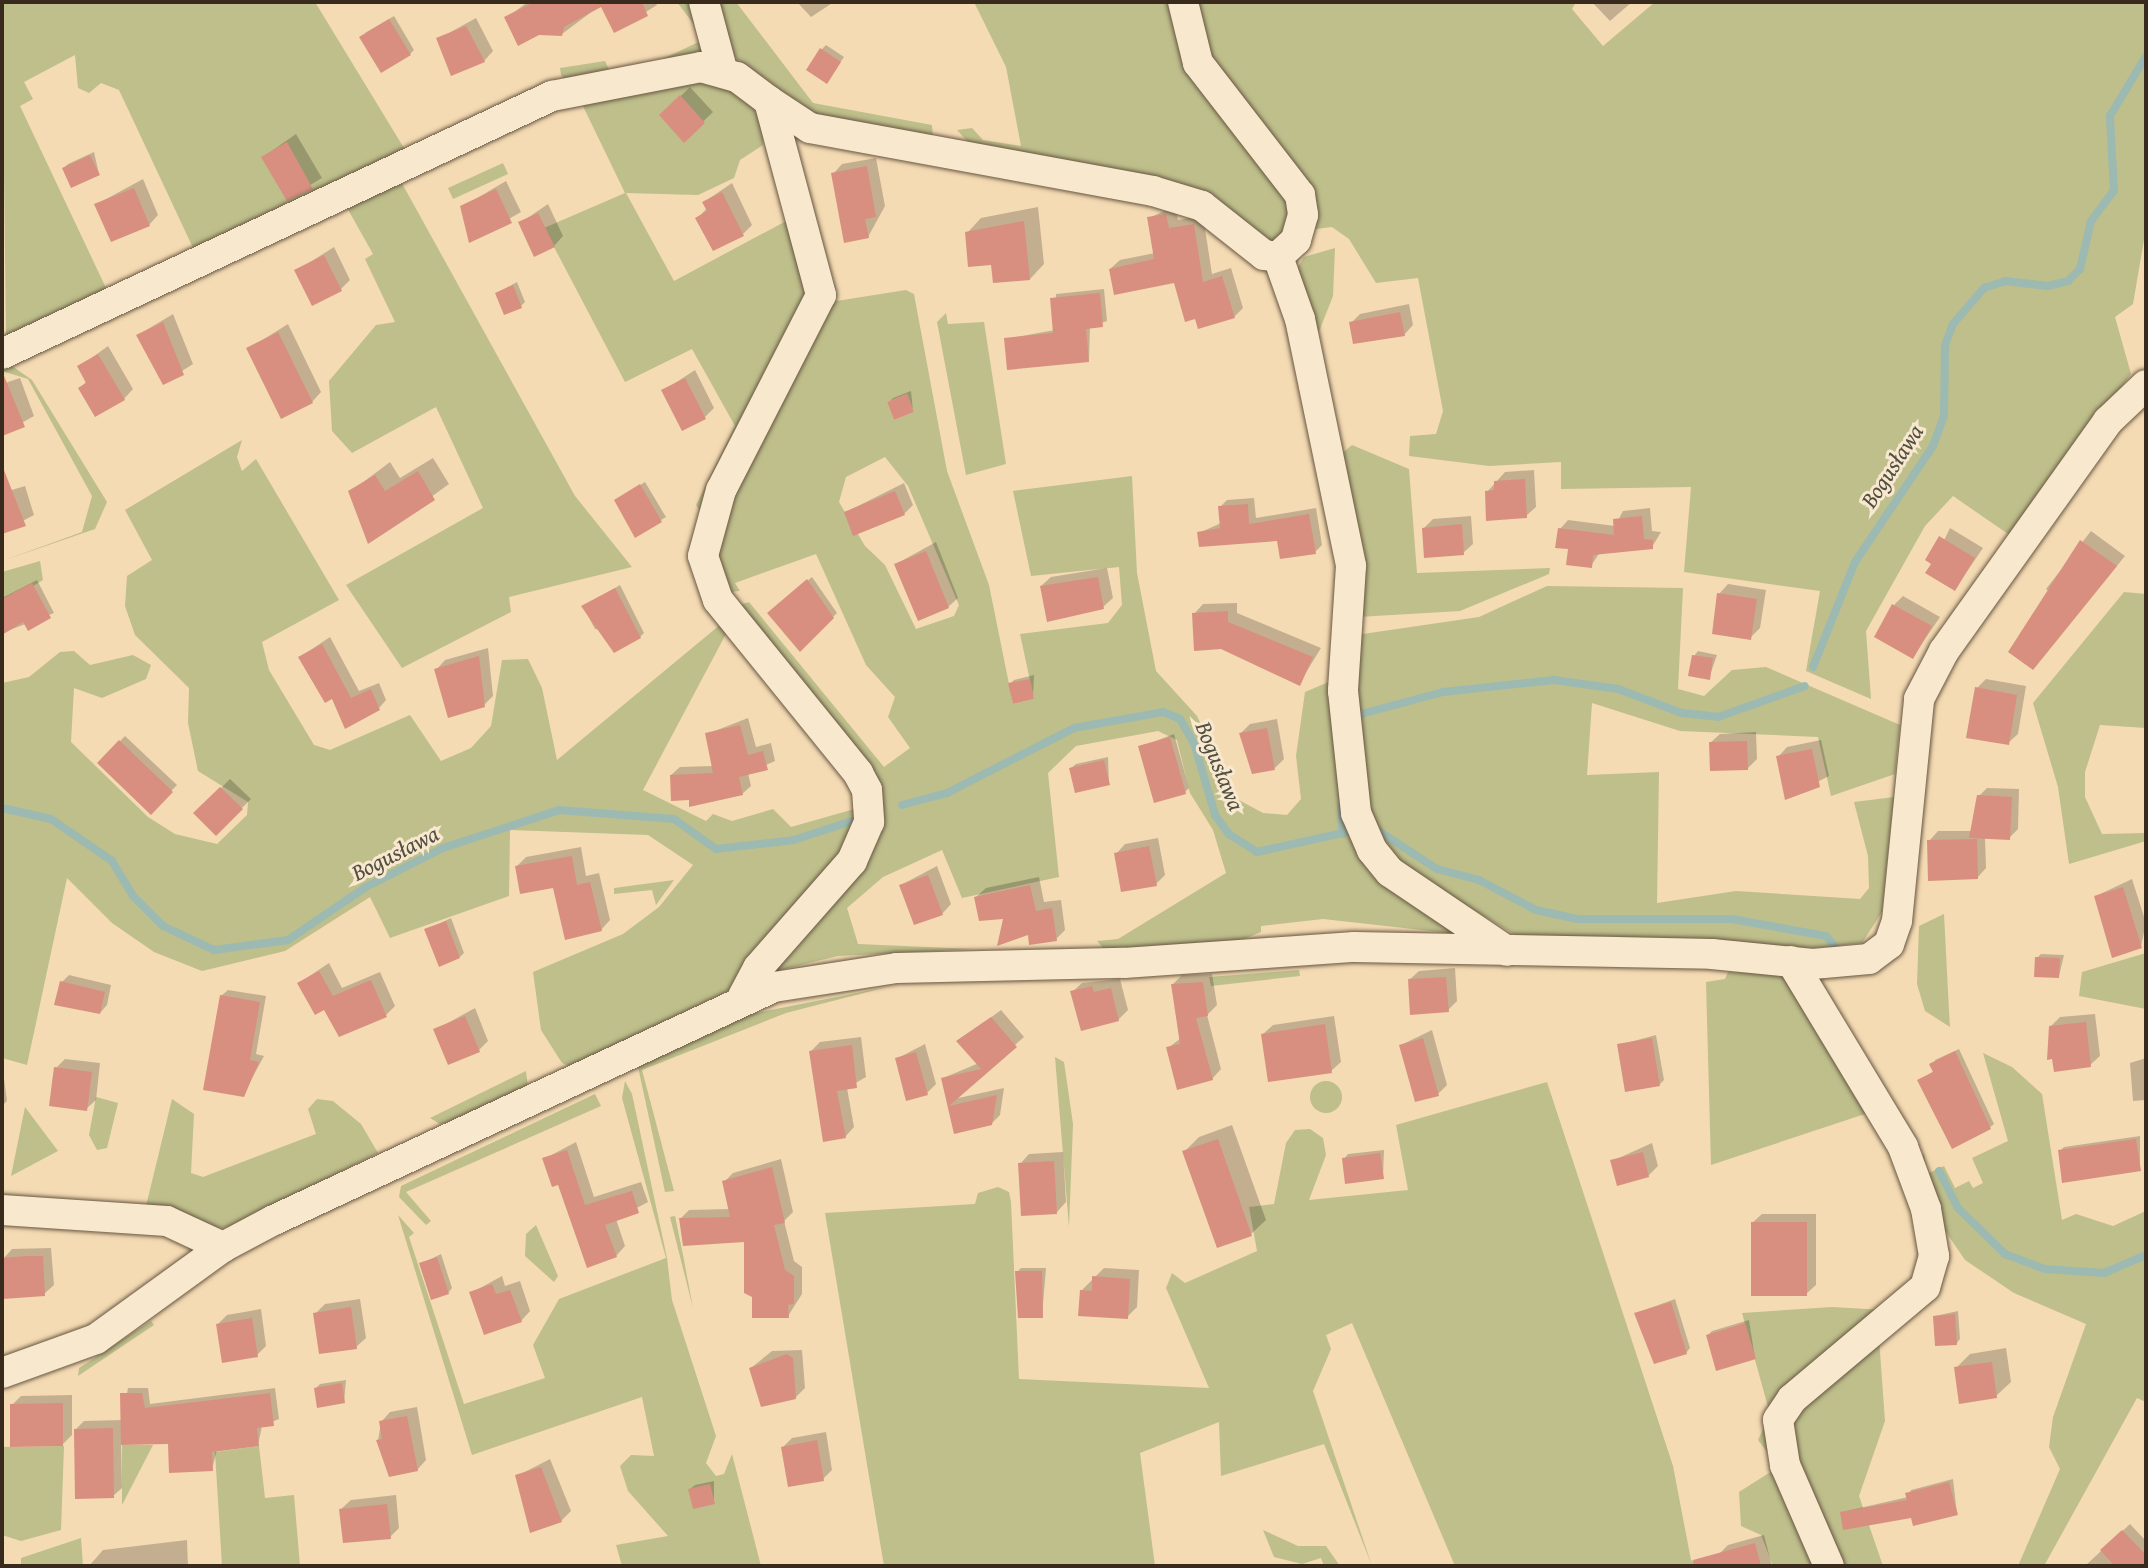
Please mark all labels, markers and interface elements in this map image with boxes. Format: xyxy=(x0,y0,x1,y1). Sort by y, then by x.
water label: Bogusława xyxy=(1855,419,1929,513)
water label: Bogusława xyxy=(1190,717,1250,815)
water label: Bogusława xyxy=(347,819,443,887)

